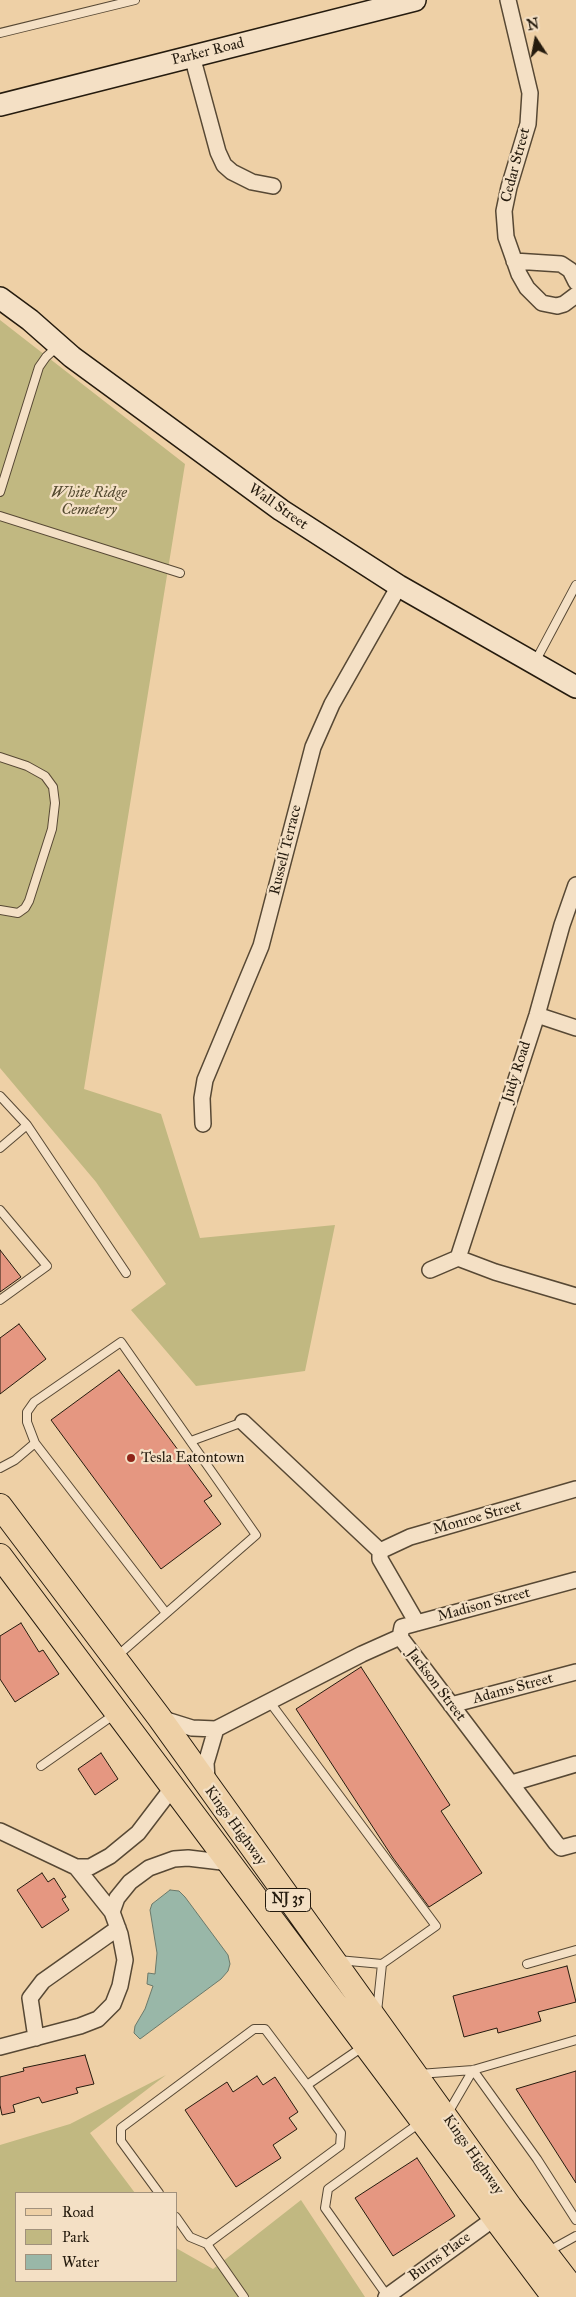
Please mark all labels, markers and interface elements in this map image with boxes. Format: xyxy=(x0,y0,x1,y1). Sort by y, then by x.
north arrow xyxy=(511,15,561,65)
text: N xyxy=(526,15,540,34)
street label: Parker Road xyxy=(170,34,246,70)
street label: Cedar Street xyxy=(497,126,535,204)
street label: Wall Street xyxy=(245,480,311,534)
park label: White Ridge Cemetery xyxy=(51,484,127,519)
street label: Russell Terrace xyxy=(266,803,306,897)
street label: Judy Road xyxy=(499,1039,535,1105)
place label: Tesla Eatontown xyxy=(141,1449,244,1467)
marker: Tesla Eatontown xyxy=(125,1452,137,1464)
street label: Monroe Street xyxy=(431,1497,523,1539)
street label: Madison Street xyxy=(436,1584,532,1626)
street label: Jackson Street xyxy=(403,1645,469,1725)
street label: Adams Street xyxy=(471,1670,555,1708)
street label: Kings Highway xyxy=(200,1783,270,1869)
road number: NJ 35 xyxy=(266,1888,310,1912)
street label: Kings Highway xyxy=(439,2111,507,2199)
legend xyxy=(15,2192,178,2282)
text: Road xyxy=(62,2203,94,2221)
text: Park xyxy=(62,2228,89,2246)
street label: Burns Place xyxy=(406,2229,474,2285)
text: Water xyxy=(62,2253,99,2271)

